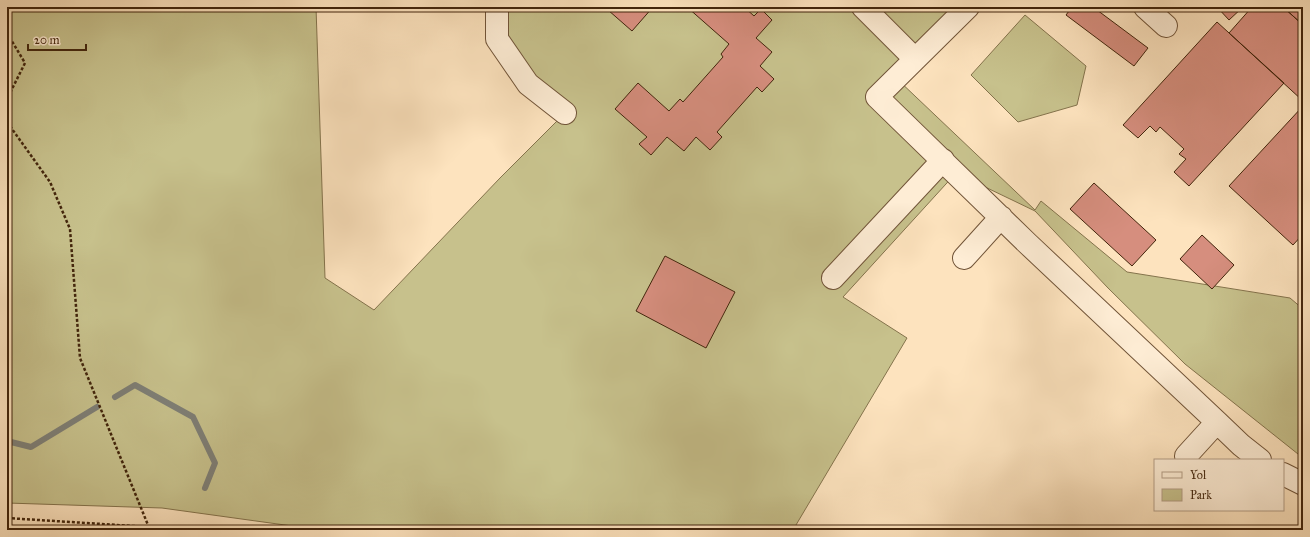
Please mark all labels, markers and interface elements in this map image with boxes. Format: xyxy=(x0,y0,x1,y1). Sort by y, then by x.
scale bar xyxy=(28,26,86,52)
text: 20 m xyxy=(34,33,60,47)
legend xyxy=(1154,459,1284,511)
text: Yol xyxy=(1190,468,1207,482)
text: Park xyxy=(1190,488,1212,502)

